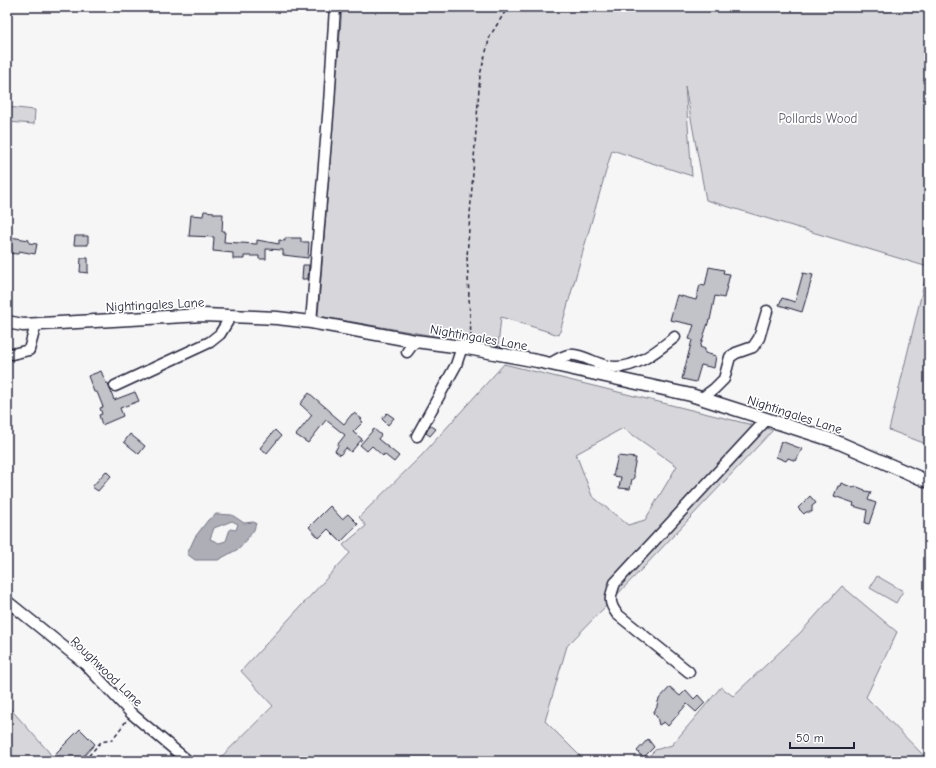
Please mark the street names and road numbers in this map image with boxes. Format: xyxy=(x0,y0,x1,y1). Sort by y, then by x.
street label: Nightingales Lane xyxy=(105,294,205,315)
street label: Nightingales Lane xyxy=(429,322,529,354)
street label: Nightingales Lane xyxy=(746,392,845,437)
street label: Roughwood Lane xyxy=(68,633,146,710)

